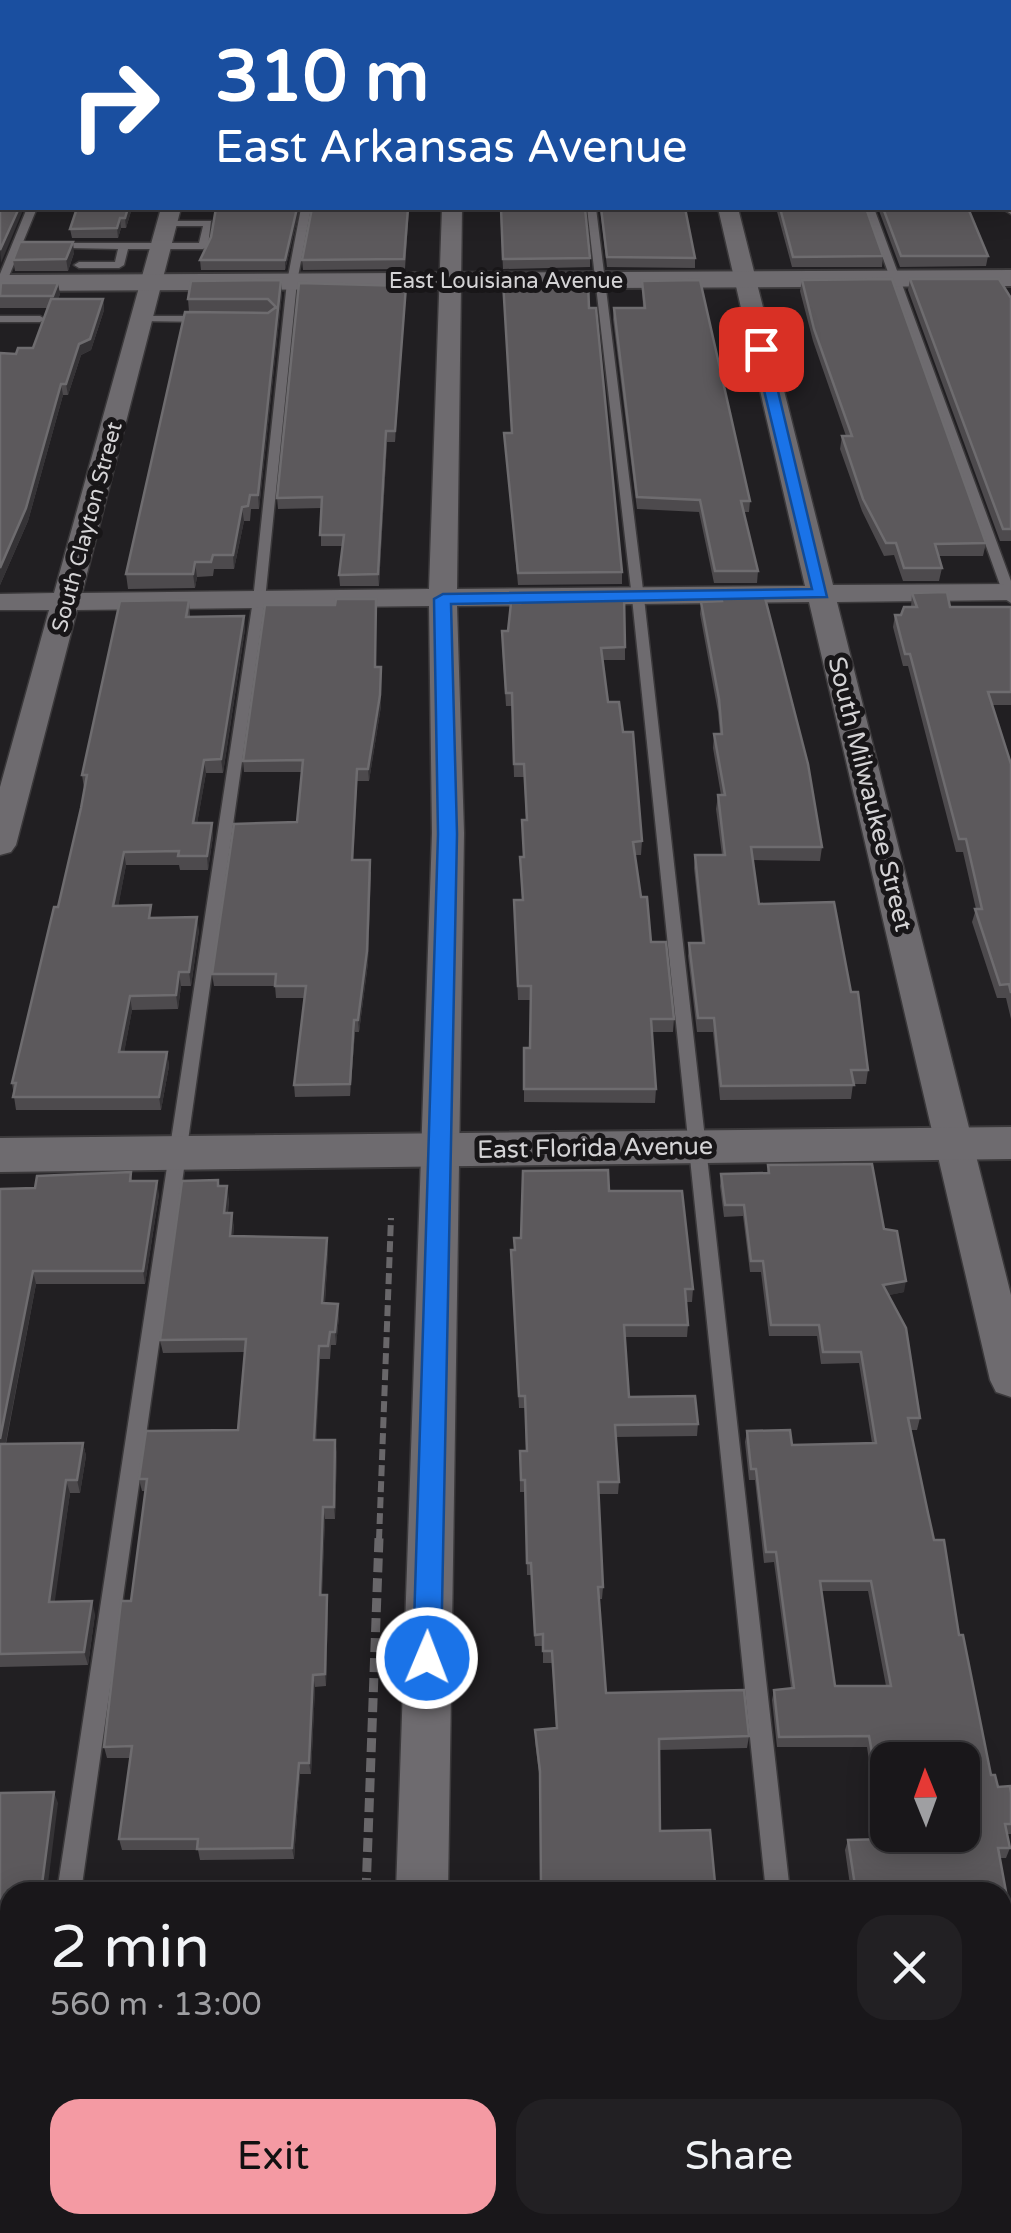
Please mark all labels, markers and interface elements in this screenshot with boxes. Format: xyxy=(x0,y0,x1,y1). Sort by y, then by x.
text: 310 m xyxy=(215,36,429,120)
icon: right xyxy=(50,40,180,170)
text: East Arkansas Avenue xyxy=(215,121,688,175)
street label: East Louisiana Avenue xyxy=(389,268,623,294)
pin xyxy=(719,307,804,392)
icon: arrive xyxy=(734,322,789,377)
street label: South Clayton Street xyxy=(46,419,128,635)
street label: South Milwaukee Street xyxy=(821,654,919,935)
street label: East Florida Avenue xyxy=(477,1131,713,1165)
position arrow xyxy=(375,1606,479,1710)
north arrow xyxy=(870,1742,980,1852)
map controls xyxy=(870,1742,980,1852)
text: 2 min xyxy=(50,1912,210,1984)
button: close xyxy=(857,1915,962,2020)
text: 560 m · 13:00 xyxy=(50,1986,262,2024)
button: Exit xyxy=(50,2099,496,2214)
button: Share xyxy=(516,2099,962,2214)

